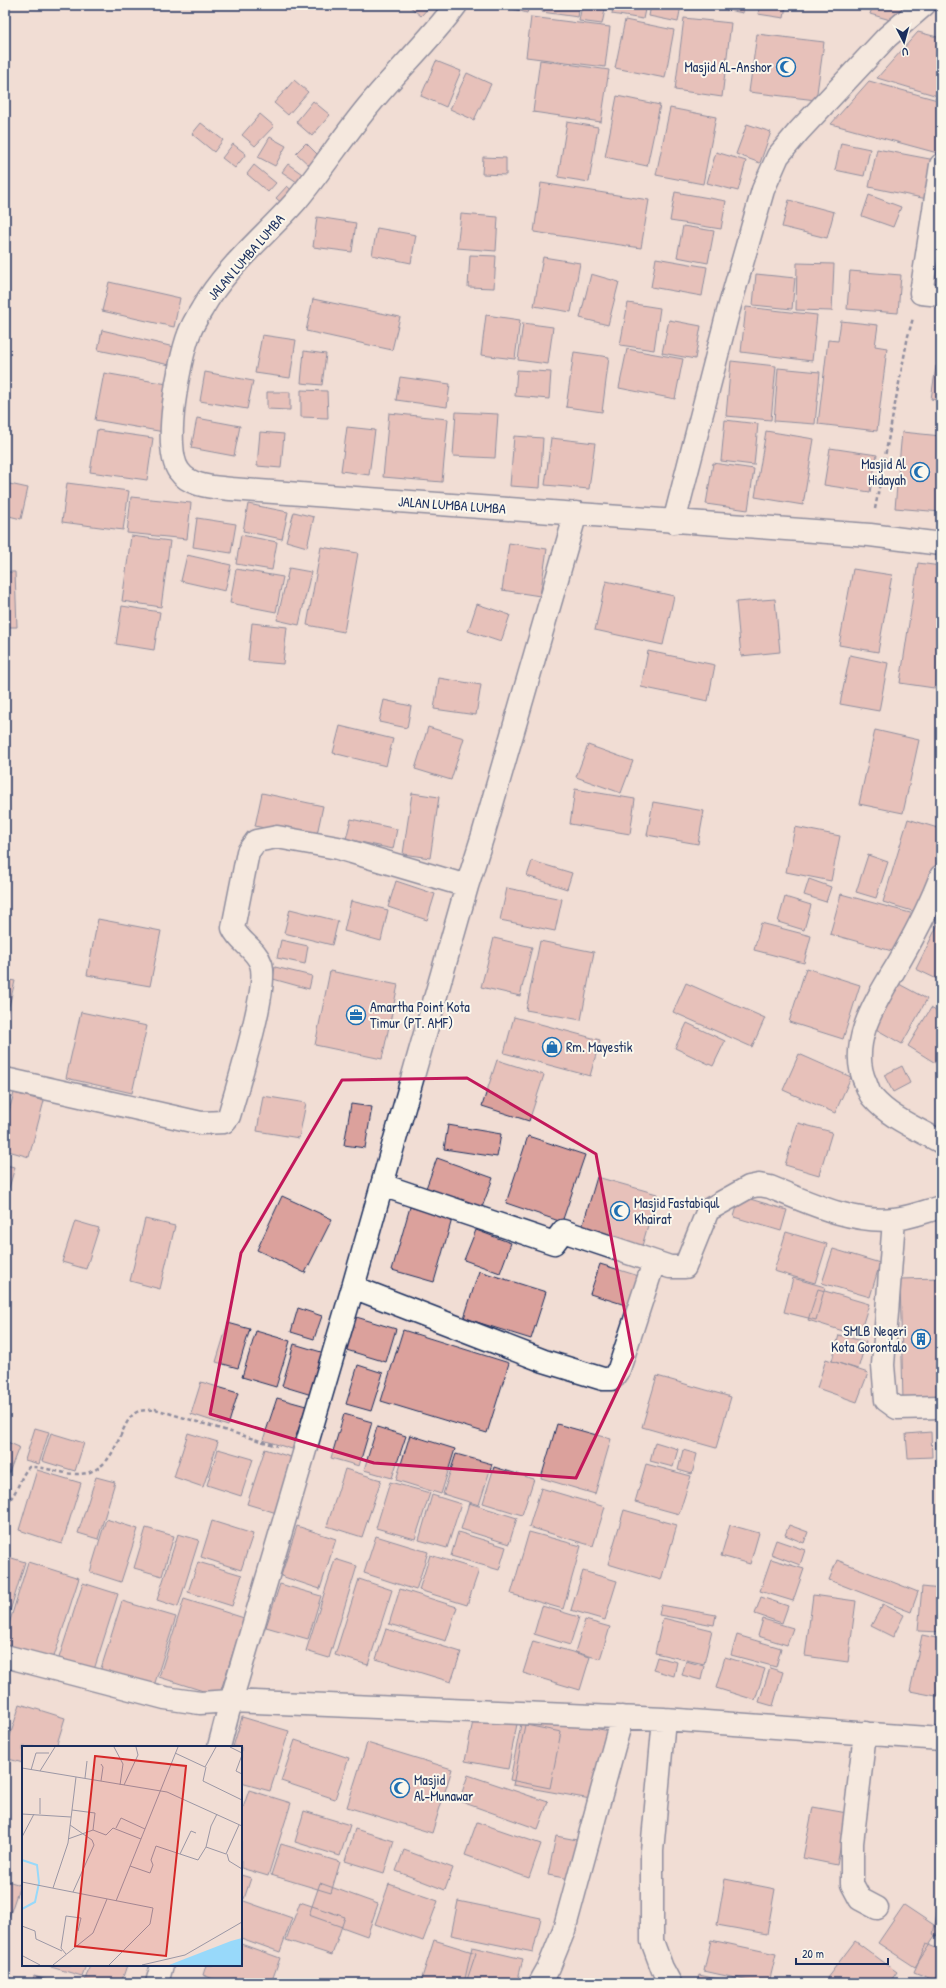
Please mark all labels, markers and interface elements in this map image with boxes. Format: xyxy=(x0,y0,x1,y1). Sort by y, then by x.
north arrow xyxy=(884,22,924,62)
text: U xyxy=(901,45,909,59)
mosque icon: Masjid AL-Anshor xyxy=(775,56,797,78)
place label: Masjid AL-Anshor xyxy=(685,57,773,77)
street label: JALAN LUMBA LUMBA xyxy=(203,209,288,304)
place label: Masjid Al Hidayah xyxy=(861,454,906,490)
mosque icon: Masjid Al Hidayah xyxy=(909,461,931,483)
street label: JALAN LUMBA LUMBA xyxy=(397,491,507,518)
place label: Amartha Point Kota Timur (PT. AMF) xyxy=(370,997,470,1032)
office icon: Amartha Point Kota Timur (PT. AMF) xyxy=(345,1004,367,1026)
shop icon: Rm. Mayestik xyxy=(541,1036,563,1058)
place label: Rm. Mayestik xyxy=(566,1037,633,1057)
place label: Masjid Fastabiqul Khairat xyxy=(634,1193,720,1228)
mosque icon: Masjid Fastabiqul Khairat xyxy=(609,1200,631,1222)
place label: SMLB Negeri Kota Gorontalo xyxy=(831,1321,907,1356)
building icon: SMLB Negeri Kota Gorontalo xyxy=(910,1328,932,1350)
inset map xyxy=(22,1746,242,1966)
place label: Masjid Al-Munawar xyxy=(414,1770,474,1805)
mosque icon: Masjid Al-Munawar xyxy=(389,1777,411,1799)
scale bar xyxy=(796,1940,888,1966)
text: 20 m xyxy=(802,1945,824,1962)

